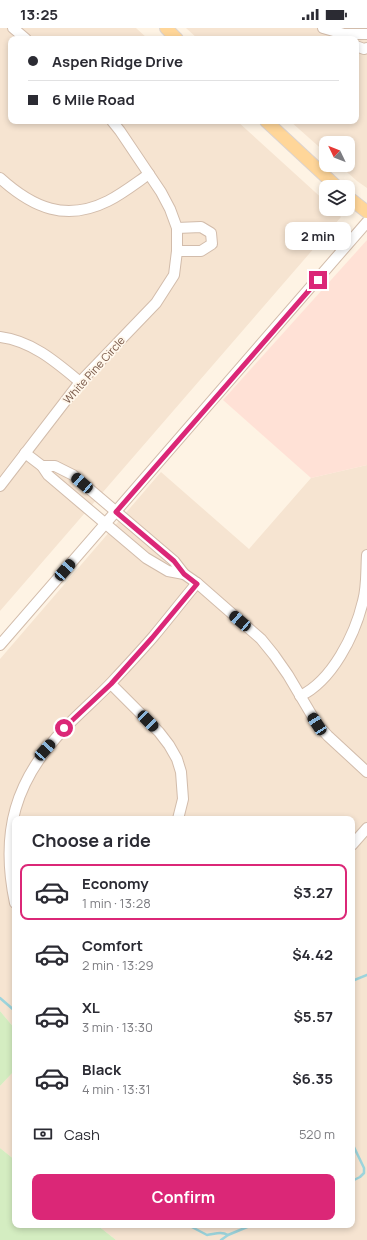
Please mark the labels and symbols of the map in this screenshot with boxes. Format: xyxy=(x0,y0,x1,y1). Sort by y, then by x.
north arrow xyxy=(319,136,355,172)
callout: 2 min xyxy=(285,222,351,250)
route end xyxy=(309,271,327,289)
street label: White Pine Circle xyxy=(59,332,128,407)
car xyxy=(69,471,95,495)
car xyxy=(53,557,77,583)
car xyxy=(227,609,253,633)
car xyxy=(135,708,161,734)
car xyxy=(305,711,329,737)
route start xyxy=(55,719,73,737)
car xyxy=(33,737,57,763)

